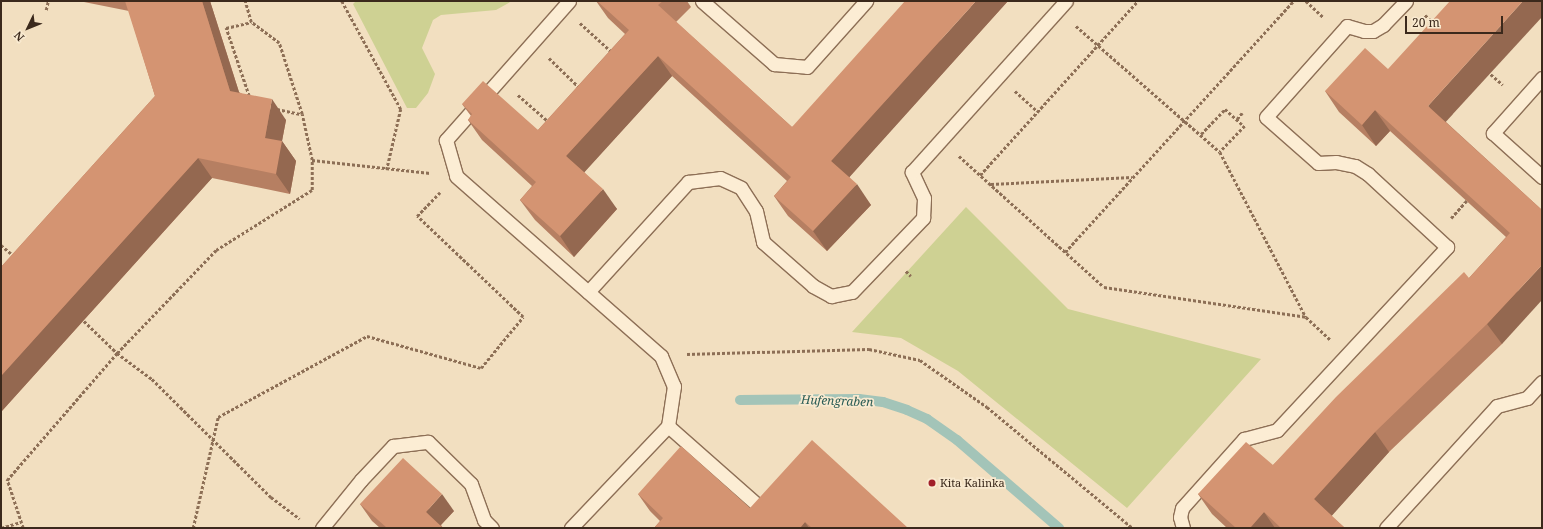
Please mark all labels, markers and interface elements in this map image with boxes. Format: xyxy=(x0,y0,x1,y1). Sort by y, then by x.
north arrow xyxy=(8,8,48,48)
scale bar xyxy=(1407,8,1505,34)
text: 20 m xyxy=(1412,14,1440,31)
text: N xyxy=(10,28,27,45)
water label: Hufengraben xyxy=(801,393,873,409)
place label: Kita Kalinka xyxy=(940,476,1005,490)
marker: Kita Kalinka xyxy=(927,478,937,488)

